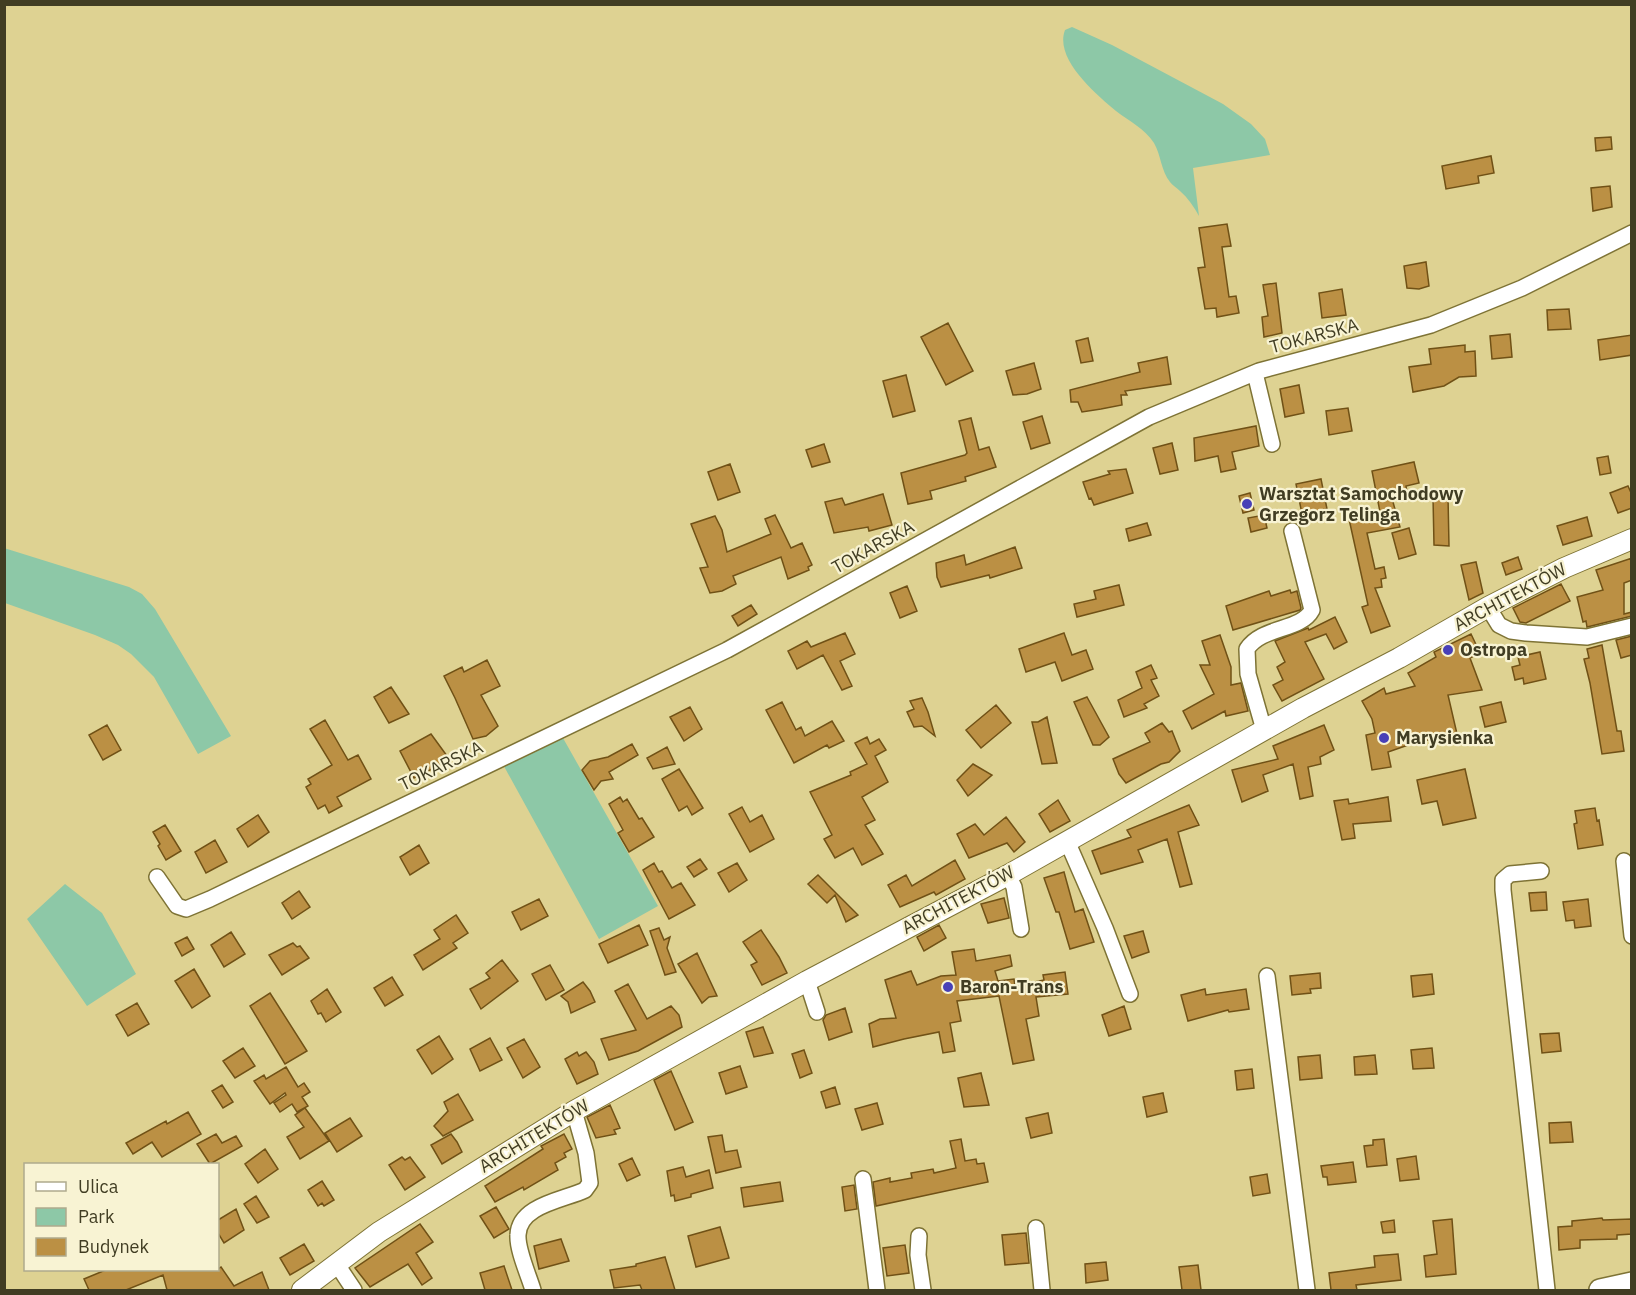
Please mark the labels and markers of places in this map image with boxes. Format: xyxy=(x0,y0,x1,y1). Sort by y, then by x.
place label: Warsztat Samochodowy Grzegorz Telinga xyxy=(1259,482,1464,526)
marker: Warsztat Samochodowy Grzegorz Telinga xyxy=(1240,497,1254,511)
place label: Ostropa xyxy=(1460,638,1527,661)
marker: Ostropa xyxy=(1441,643,1455,657)
place label: Marysienka xyxy=(1396,726,1494,749)
marker: Marysienka xyxy=(1377,731,1391,745)
place label: Baron-Trans xyxy=(960,975,1064,998)
marker: Baron-Trans xyxy=(941,980,955,994)

